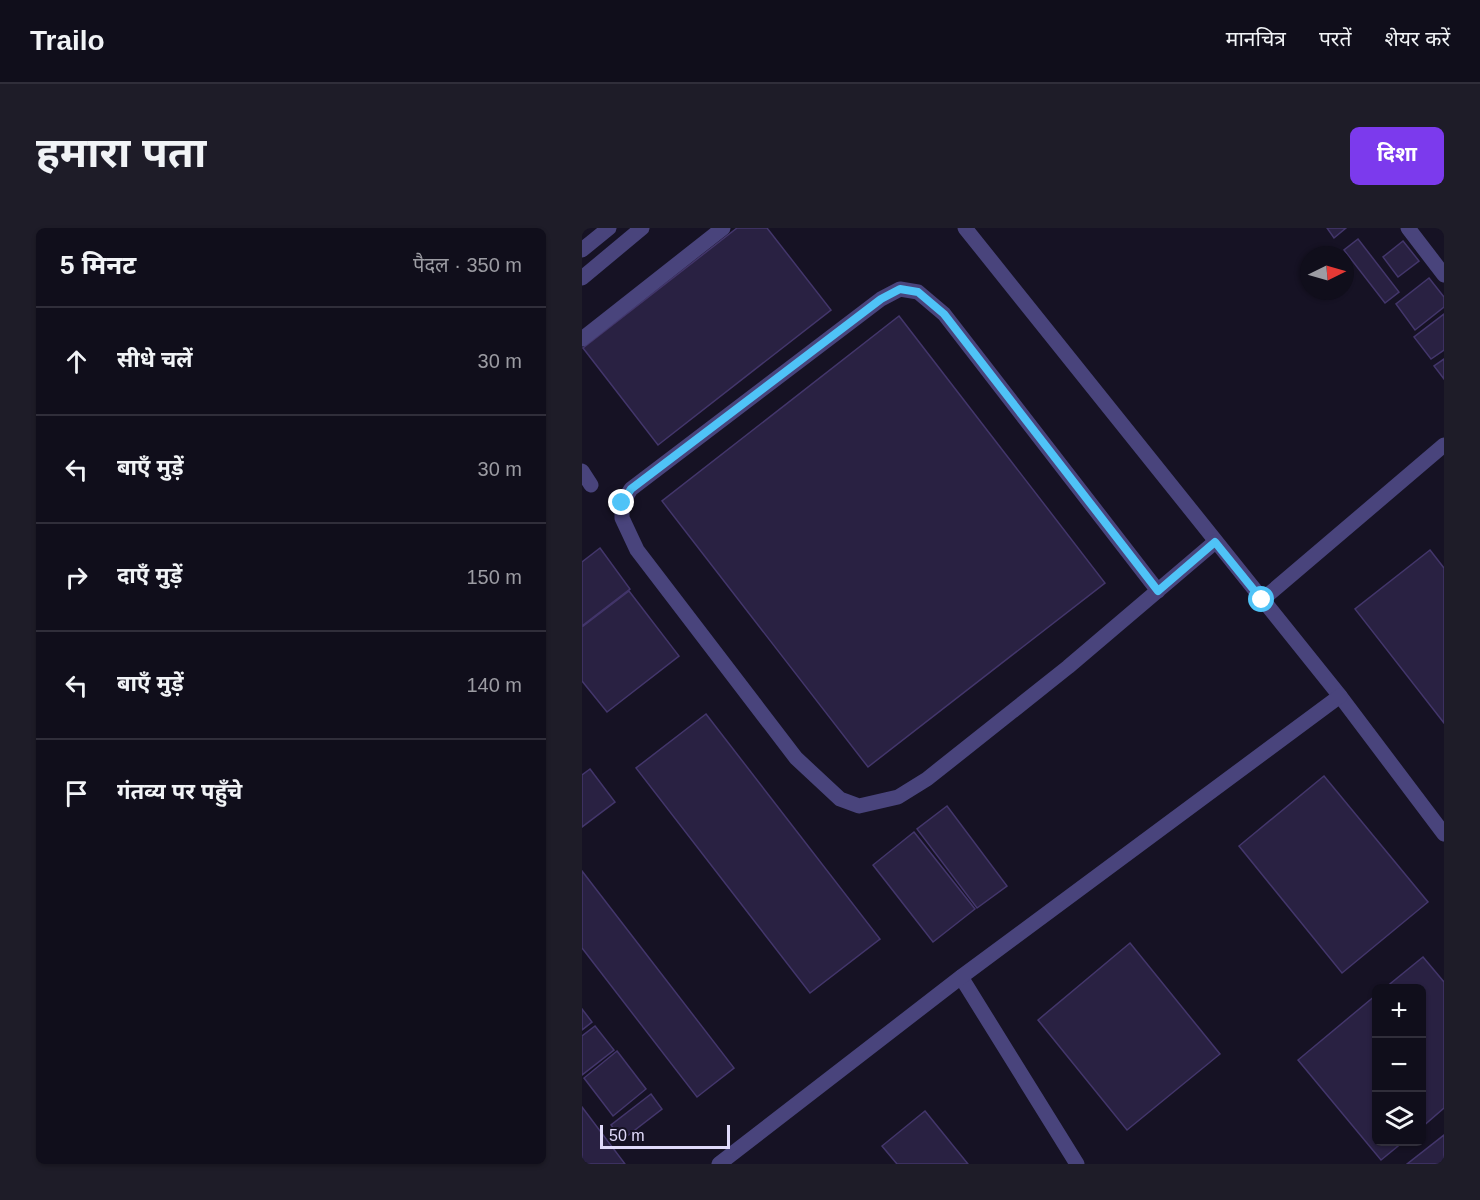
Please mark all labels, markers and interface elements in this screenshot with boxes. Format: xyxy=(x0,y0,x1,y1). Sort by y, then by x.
text: Trailo xyxy=(30,25,105,56)
text: मानचित्र xyxy=(1226,27,1286,50)
text: परतें xyxy=(1319,27,1351,50)
text: शेयर करें xyxy=(1384,27,1450,50)
button: दिशा xyxy=(1350,127,1444,185)
text: हमारा पता xyxy=(36,129,206,176)
north arrow xyxy=(1300,246,1354,300)
text: 5 मिनट xyxy=(60,250,136,280)
text: पैदल · 350 m xyxy=(413,254,522,276)
icon: ahead xyxy=(60,345,93,378)
text: सीधे चलें xyxy=(117,347,192,372)
text: 30 m xyxy=(478,350,522,372)
icon: left xyxy=(60,453,93,486)
text: बाएँ मुड़ें xyxy=(117,455,183,480)
text: 30 m xyxy=(478,458,522,480)
route end xyxy=(608,489,634,515)
icon: right xyxy=(60,561,93,594)
text: दाएँ मुड़ें xyxy=(117,563,182,588)
text: 150 m xyxy=(466,566,522,588)
route start xyxy=(1248,586,1274,612)
icon: left xyxy=(60,669,93,702)
text: बाएँ मुड़ें xyxy=(117,671,183,696)
text: 140 m xyxy=(466,674,522,696)
icon: arrive xyxy=(60,777,93,810)
text: गंतव्य पर पहुँचे xyxy=(117,779,242,804)
map controls xyxy=(1372,984,1426,1146)
button: + xyxy=(1372,984,1426,1038)
button: − xyxy=(1372,1038,1426,1092)
button: layers xyxy=(1372,1092,1426,1146)
scale bar xyxy=(600,1122,730,1150)
text: 50 m xyxy=(609,1127,645,1144)

